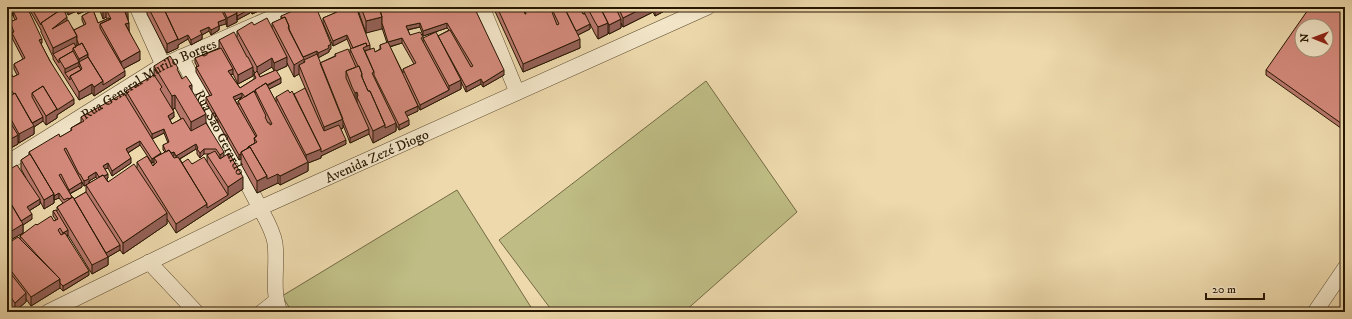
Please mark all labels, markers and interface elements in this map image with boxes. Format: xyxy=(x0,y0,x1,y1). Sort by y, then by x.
north arrow xyxy=(1294,18,1334,58)
text: N xyxy=(1298,33,1312,42)
street label: Rua General Murilo Borges xyxy=(78,35,220,124)
street label: Rua São Gerardo xyxy=(190,87,249,179)
street label: Avenida Zezé Diogo xyxy=(322,125,432,188)
scale bar xyxy=(1206,275,1264,301)
text: 20 m xyxy=(1212,282,1236,297)

